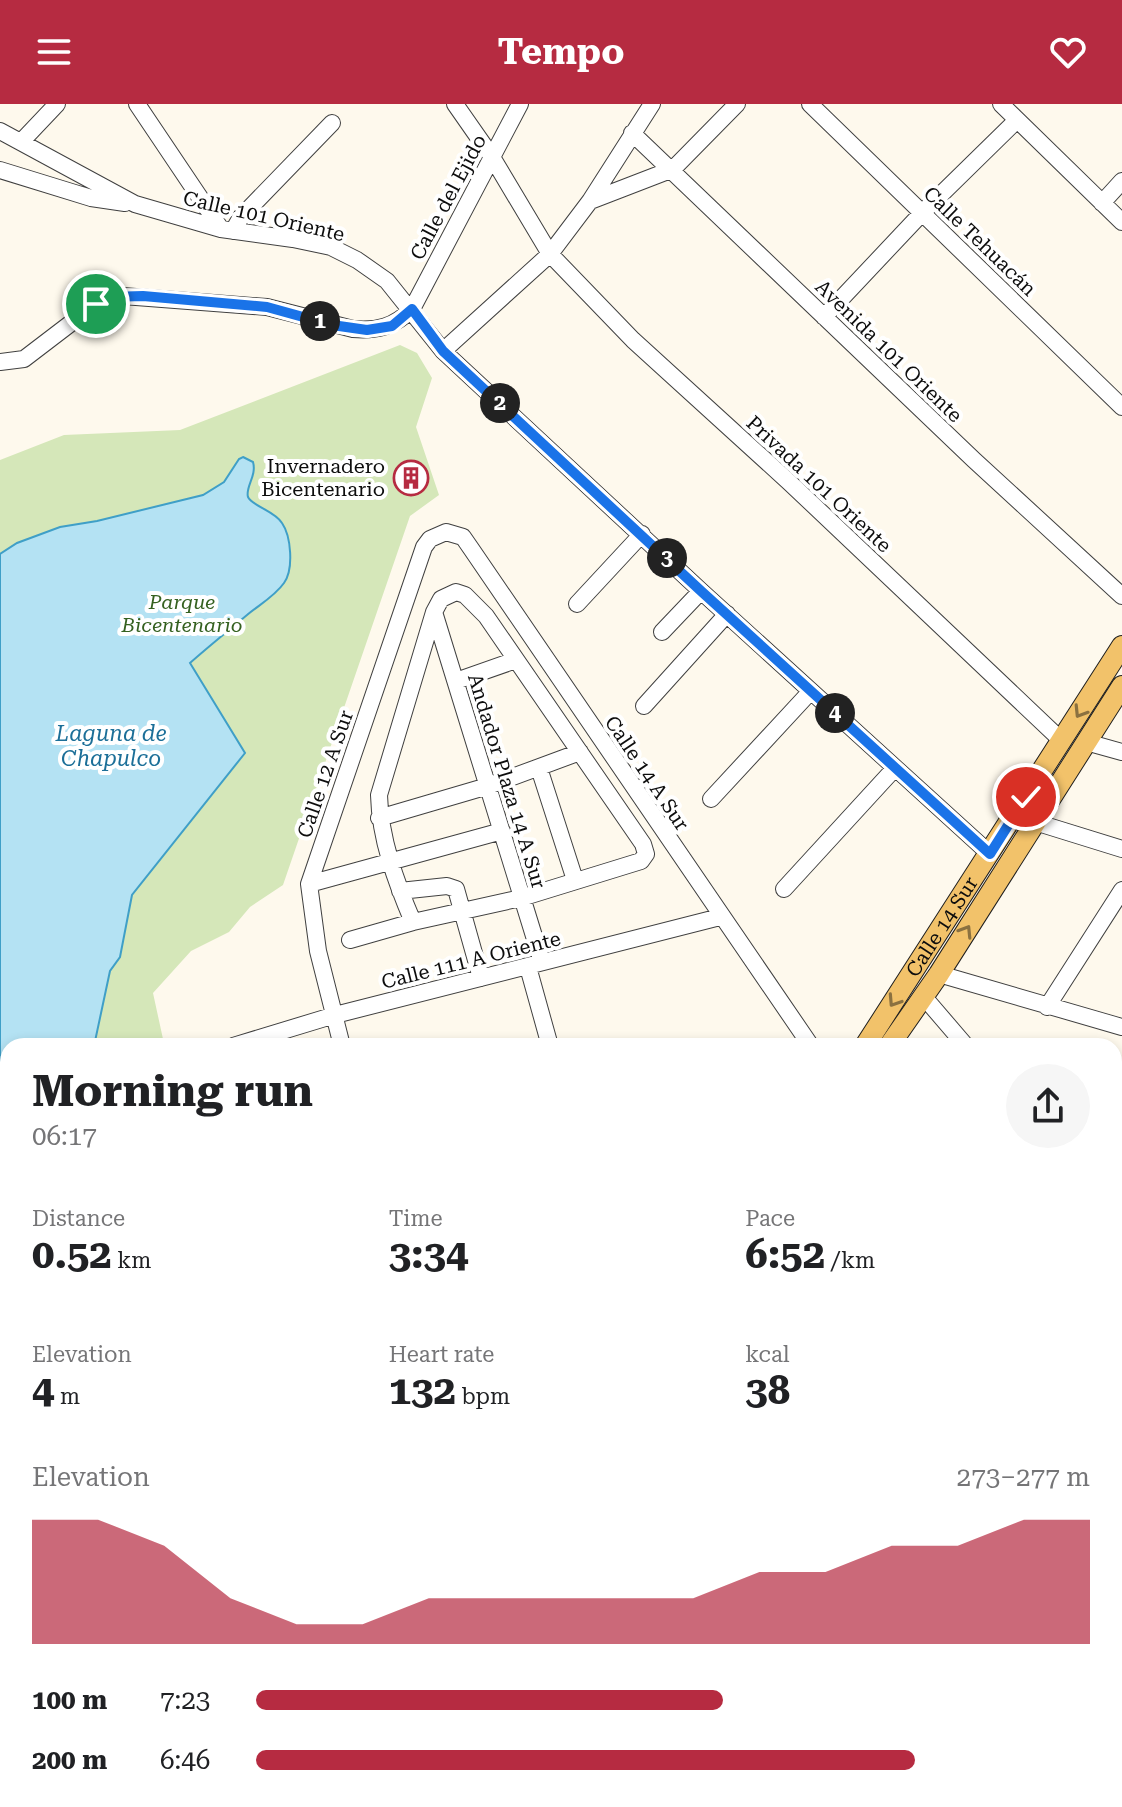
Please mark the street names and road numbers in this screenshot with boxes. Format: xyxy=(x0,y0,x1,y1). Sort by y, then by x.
street label: Calle del Ejido xyxy=(405,130,491,264)
street label: Calle Tehuacán xyxy=(919,181,1041,301)
street label: Calle 101 Oriente xyxy=(181,186,347,246)
street label: Avenida 101 Oriente xyxy=(811,275,967,427)
street label: Privada 101 Oriente xyxy=(742,411,896,557)
street label: Andador Plaza 14 A Sur xyxy=(463,671,551,891)
street label: Calle 12 A Sur xyxy=(292,707,358,841)
street label: Calle 14 A Sur xyxy=(600,711,694,835)
street label: Calle 14 Sur xyxy=(901,872,983,981)
street label: Calle 111 A Oriente xyxy=(379,926,563,994)

